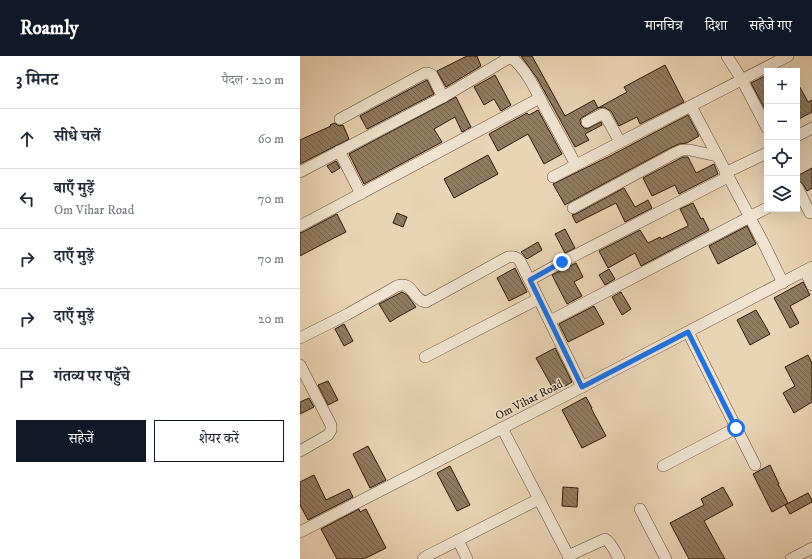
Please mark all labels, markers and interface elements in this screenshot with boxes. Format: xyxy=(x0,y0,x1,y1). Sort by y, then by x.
text: Roamly xyxy=(20,17,79,40)
text: मानचित्र xyxy=(645,17,683,35)
text: दिशा xyxy=(705,17,727,35)
text: सहेजे गए xyxy=(749,17,792,35)
map controls xyxy=(764,68,800,212)
button: + xyxy=(764,68,800,104)
text: 3 मिनट xyxy=(16,69,58,91)
text: पैदल · 220 m xyxy=(222,72,284,88)
button: − xyxy=(764,104,800,140)
text: सीधे चलें xyxy=(54,127,101,146)
icon: ahead xyxy=(16,128,38,150)
text: 60 m xyxy=(258,131,284,147)
button: locate xyxy=(764,140,800,176)
button: layers xyxy=(764,176,800,212)
text: बाएँ मुड़ें xyxy=(54,179,94,198)
icon: left xyxy=(16,188,38,210)
text: 70 m xyxy=(258,191,284,207)
text: Om Vihar Road xyxy=(54,202,134,218)
text: दाएँ मुड़ें xyxy=(54,247,94,266)
icon: right xyxy=(16,248,38,270)
text: 70 m xyxy=(258,251,284,267)
route end xyxy=(553,253,571,271)
text: दाएँ मुड़ें xyxy=(54,307,94,326)
icon: right xyxy=(16,308,38,330)
text: 20 m xyxy=(258,311,284,327)
text: गंतव्य पर पहुँचे xyxy=(54,367,130,386)
icon: arrive xyxy=(16,368,38,390)
street label: Om Vihar Road xyxy=(493,377,565,423)
route start xyxy=(727,419,745,437)
button: सहेजें xyxy=(16,420,146,462)
button: शेयर करें xyxy=(154,420,284,462)

